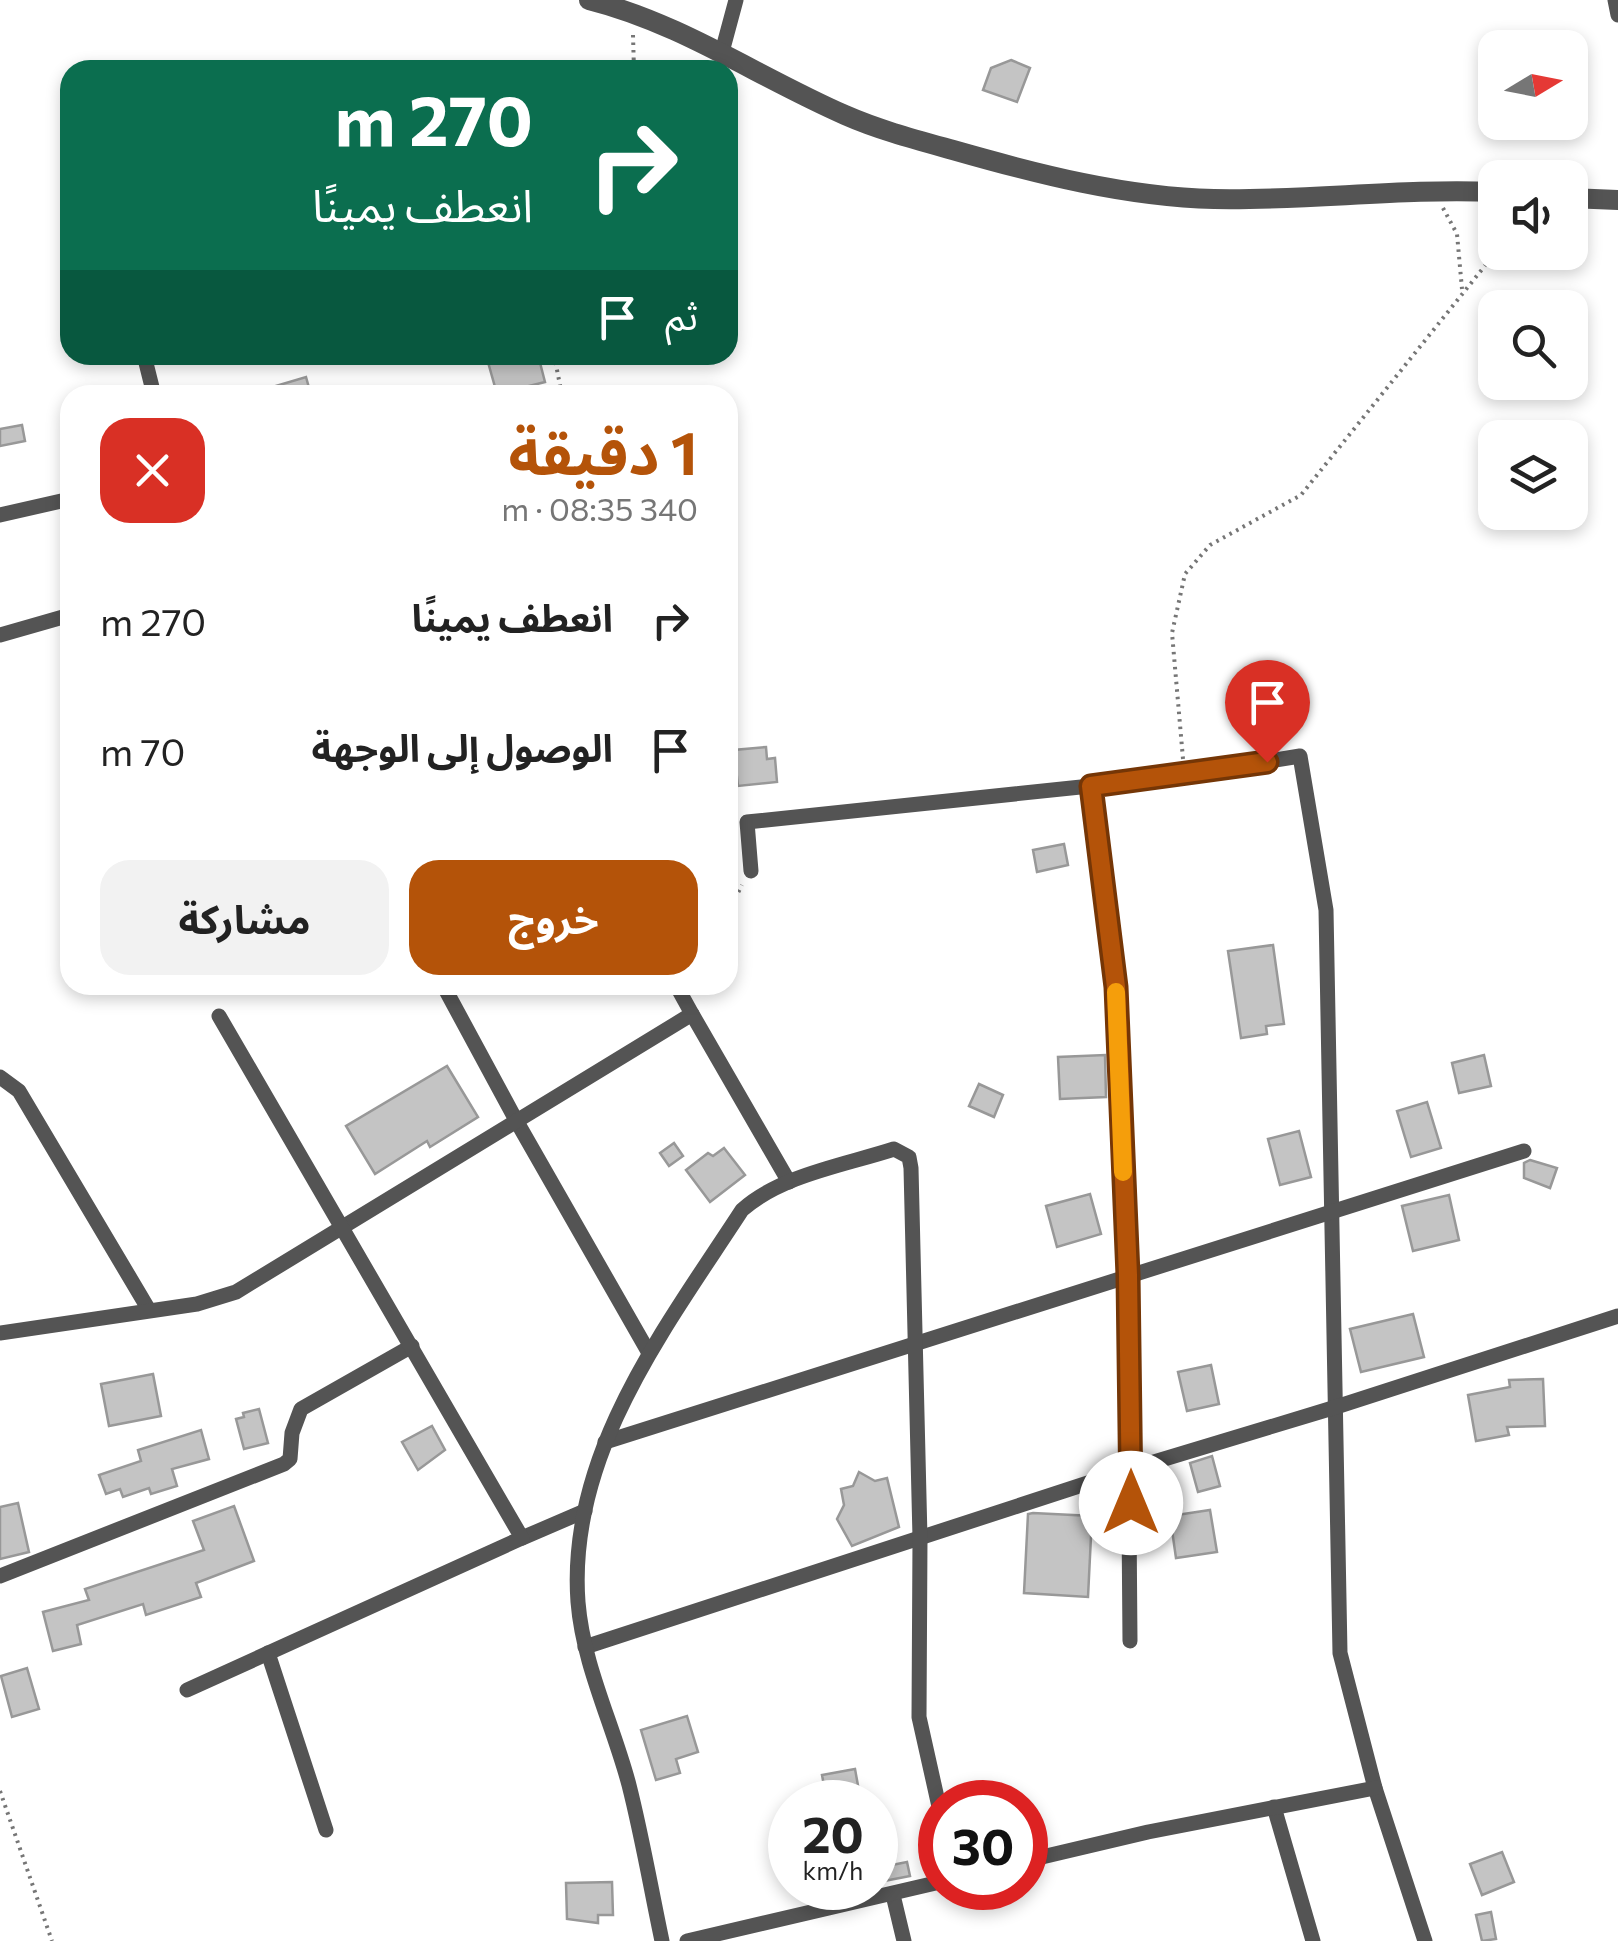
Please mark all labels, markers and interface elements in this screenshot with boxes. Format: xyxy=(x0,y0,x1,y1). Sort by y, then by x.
north arrow xyxy=(1478,30,1588,140)
map controls xyxy=(1478,30,1588,530)
text: 270 m xyxy=(335,75,533,160)
icon: right xyxy=(568,100,698,230)
button: sound xyxy=(1478,160,1588,270)
text: انعطف يمينًا xyxy=(312,176,533,231)
icon: arrive xyxy=(590,290,645,345)
button: search xyxy=(1478,290,1588,400)
text: ثم xyxy=(665,291,698,338)
text: 1 دقيقة xyxy=(508,414,698,487)
button: close xyxy=(100,418,205,523)
button: layers xyxy=(1478,420,1588,530)
text: 340 m · 08:35 xyxy=(501,488,698,528)
text: انعطف يمينًا xyxy=(411,593,613,640)
icon: right xyxy=(643,593,698,648)
text: 270 m xyxy=(100,597,206,644)
pin xyxy=(1225,660,1310,763)
icon: arrive xyxy=(1240,675,1295,730)
text: الوصول إلى الوجهة xyxy=(312,723,613,770)
icon: arrive xyxy=(643,723,698,778)
text: 70 m xyxy=(100,727,185,774)
button: مشاركة xyxy=(100,860,389,975)
button: خروج xyxy=(409,860,698,975)
position arrow xyxy=(1079,1451,1183,1555)
speed limit sign: 30 xyxy=(918,1780,1048,1910)
text: 20 xyxy=(802,1802,864,1863)
text: km/h xyxy=(803,1855,863,1885)

